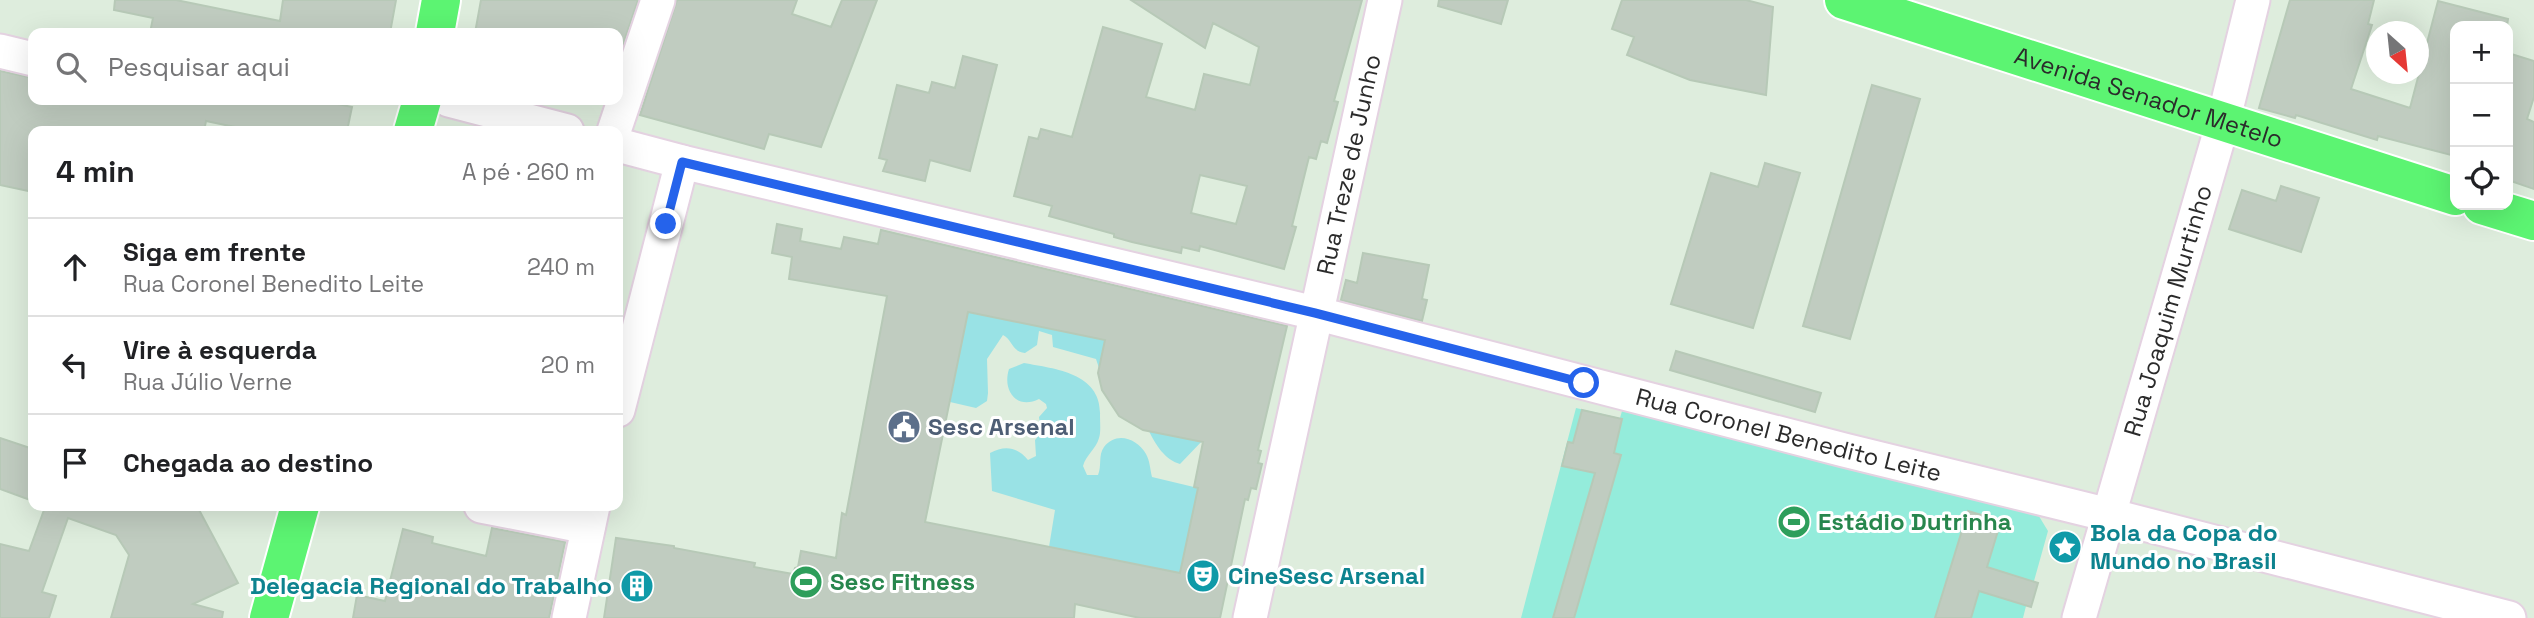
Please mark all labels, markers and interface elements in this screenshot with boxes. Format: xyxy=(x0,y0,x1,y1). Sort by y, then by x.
north arrow xyxy=(2366,21,2429,84)
map controls xyxy=(2450,21,2513,210)
button: + xyxy=(2450,21,2513,84)
search box xyxy=(28,28,623,105)
street label: Avenida Senador Metelo xyxy=(2011,40,2287,155)
icon: search xyxy=(52,48,90,86)
text: Pesquisar aqui xyxy=(108,50,290,84)
street label: Rua Treze de Junho xyxy=(1309,51,1388,278)
button: − xyxy=(2450,84,2513,147)
button: locate xyxy=(2450,147,2513,210)
text: 4 min xyxy=(56,152,135,191)
text: A pé · 260 m xyxy=(462,157,595,187)
street label: Rua Joaquim Murtinho xyxy=(2117,181,2219,440)
route end xyxy=(650,208,681,239)
text: Siga em frente xyxy=(123,235,306,269)
icon: ahead xyxy=(56,248,94,286)
text: 240 m xyxy=(527,252,595,282)
text: Rua Coronel Benedito Leite xyxy=(123,269,424,299)
text: Vire à esquerda xyxy=(123,333,317,367)
icon: left xyxy=(56,346,94,384)
text: 20 m xyxy=(541,350,595,380)
text: Rua Júlio Verne xyxy=(123,367,292,397)
route start xyxy=(1568,367,1599,398)
street label: Rua Coronel Benedito Leite xyxy=(1632,381,1945,488)
public building icon: Sesc Arsenal xyxy=(885,408,923,446)
place label: Sesc Arsenal xyxy=(928,411,1075,442)
icon: arrive xyxy=(56,444,94,482)
text: Chegada ao destino xyxy=(123,446,373,480)
sports icon: Estádio Dutrinha xyxy=(1775,503,1813,541)
place label: Estádio Dutrinha xyxy=(1818,506,2012,537)
place label: Bola da Copa do Mundo no Brasil xyxy=(2090,517,2278,576)
place icon: Bola da Copa do Mundo no Brasil xyxy=(2046,528,2084,566)
theatre icon: CineSesc Arsenal xyxy=(1184,557,1222,595)
place label: CineSesc Arsenal xyxy=(1228,560,1425,591)
sports icon: Sesc Fitness xyxy=(787,563,825,601)
place label: Sesc Fitness xyxy=(830,566,975,597)
building icon: Delegacia Regional do Trabalho xyxy=(618,567,656,605)
place label: Delegacia Regional do Trabalho xyxy=(250,570,612,601)

